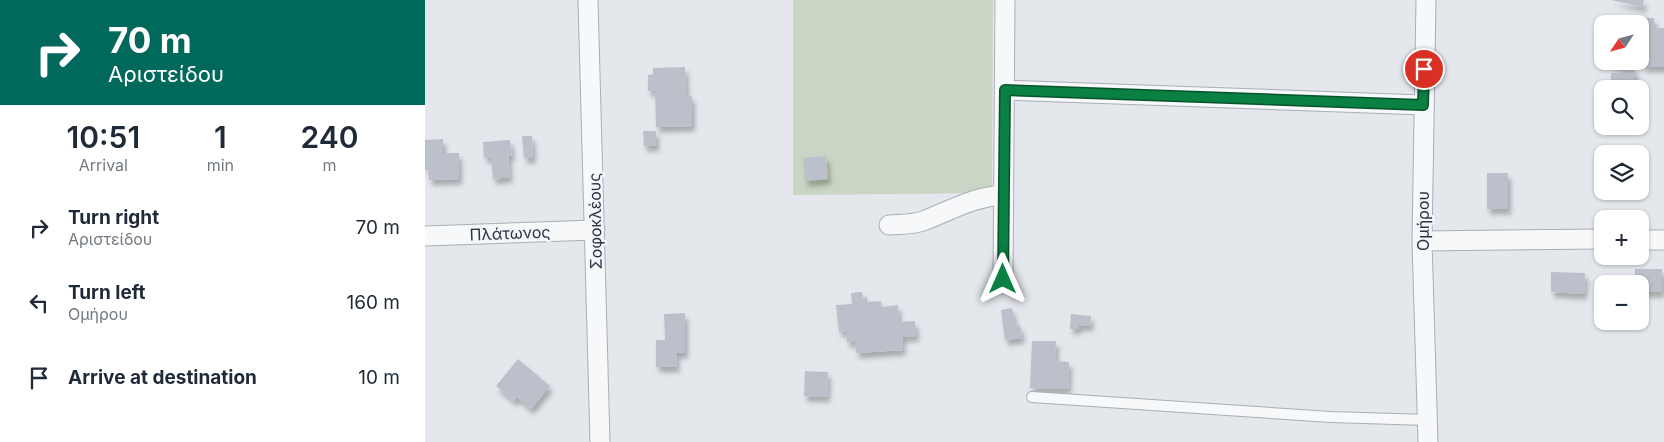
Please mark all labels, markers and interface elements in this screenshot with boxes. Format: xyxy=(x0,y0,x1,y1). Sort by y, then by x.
north arrow xyxy=(1594,15,1649,70)
map controls xyxy=(1594,15,1649,330)
text: 70 m xyxy=(108,19,192,61)
icon: right xyxy=(25,20,90,85)
pin xyxy=(1403,48,1445,90)
icon: arrive xyxy=(1410,55,1438,83)
text: Αριστείδου xyxy=(108,61,224,87)
button: search xyxy=(1594,80,1649,135)
text: 10:51 xyxy=(67,119,140,155)
text: 1 xyxy=(214,119,227,155)
text: 240 xyxy=(300,119,358,155)
button: layers xyxy=(1594,145,1649,200)
text: Arrival xyxy=(79,155,128,175)
text: min xyxy=(207,155,234,175)
text: m xyxy=(322,155,336,175)
street label: Σοφοκλέους xyxy=(584,173,606,269)
street label: Ομήρου xyxy=(1413,191,1433,251)
text: Turn right xyxy=(68,206,159,229)
button: + xyxy=(1594,210,1649,265)
icon: right xyxy=(25,214,53,242)
text: 70 m xyxy=(356,216,400,239)
street label: Πλάτωνος xyxy=(469,222,551,244)
text: Αριστείδου xyxy=(68,229,152,249)
position arrow xyxy=(976,252,1028,304)
button: − xyxy=(1594,275,1649,330)
text: Turn left xyxy=(68,281,146,304)
icon: left xyxy=(25,289,53,317)
text: 160 m xyxy=(347,291,400,314)
text: Ομήρου xyxy=(68,304,128,324)
icon: arrive xyxy=(25,364,53,392)
text: Arrive at destination xyxy=(68,366,257,389)
text: 10 m xyxy=(358,366,400,389)

